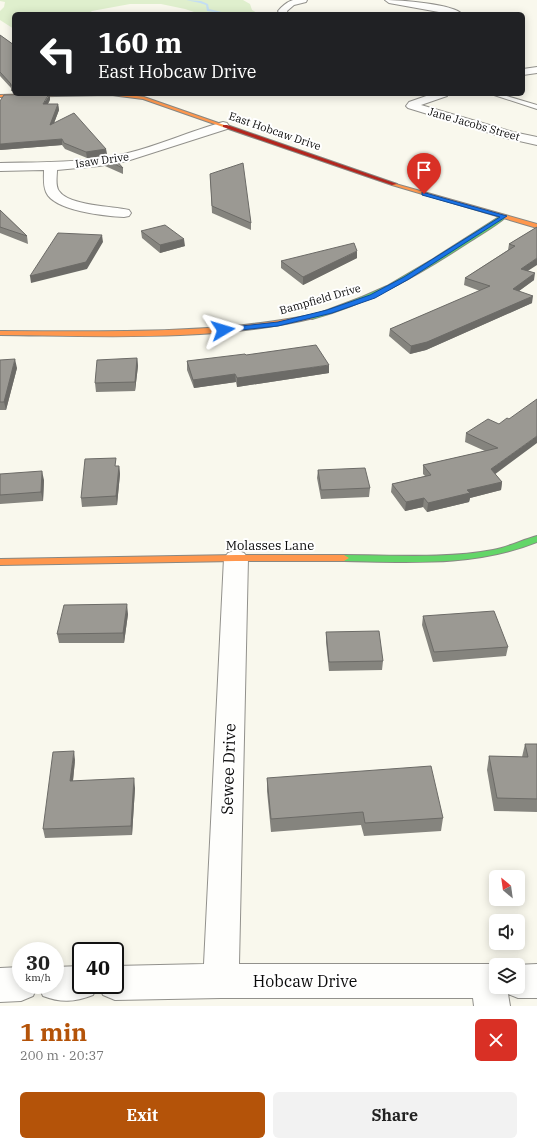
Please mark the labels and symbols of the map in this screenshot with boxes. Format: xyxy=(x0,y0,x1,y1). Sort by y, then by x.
street label: Jane Jacobs Street xyxy=(427,104,522,144)
street label: East Hobcaw Drive xyxy=(227,109,323,153)
street label: Isaw Drive xyxy=(74,149,130,171)
pin xyxy=(407,153,441,194)
street label: Bampfield Drive xyxy=(278,281,362,317)
position arrow xyxy=(202,309,244,351)
street label: Molasses Lane xyxy=(226,537,314,554)
street label: Sewee Drive xyxy=(216,723,240,815)
north arrow xyxy=(489,870,525,906)
speed limit sign: 40 xyxy=(72,942,124,994)
street label: Hobcaw Drive xyxy=(253,971,357,991)

